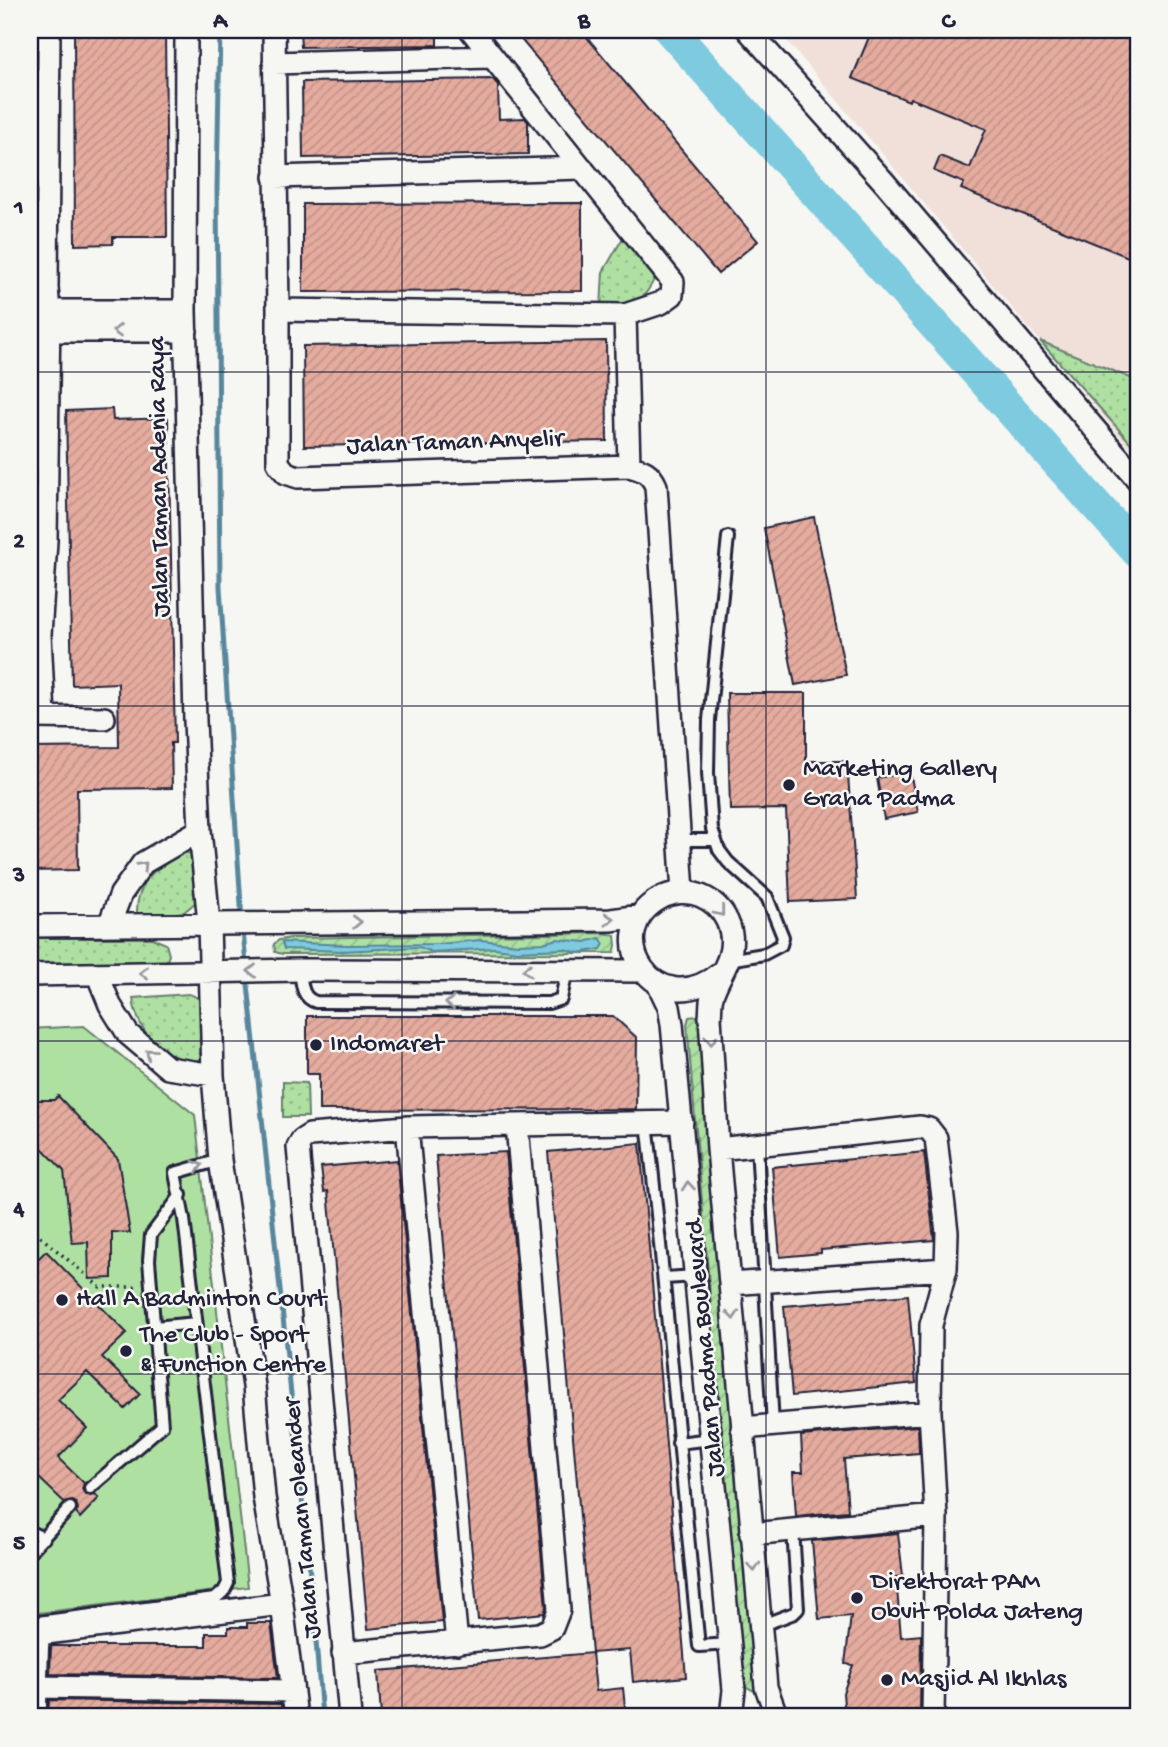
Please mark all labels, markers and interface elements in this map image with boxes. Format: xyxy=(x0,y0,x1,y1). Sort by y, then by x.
text: A xyxy=(212,9,228,36)
text: B xyxy=(577,9,591,36)
text: C xyxy=(942,9,957,36)
text: 1 xyxy=(13,195,24,222)
one-way arrow xyxy=(112,323,122,339)
street label: Jalan Taman Adenia Raya xyxy=(143,335,179,618)
street label: Jalan Taman Anyelir xyxy=(346,425,567,463)
text: 2 xyxy=(13,529,25,556)
place label: Marketing Gallery Graha Padma xyxy=(803,755,997,816)
marker: Marketing Gallery Graha Padma xyxy=(781,777,797,793)
one-way arrow xyxy=(134,862,147,875)
text: 3 xyxy=(12,863,25,890)
one-way arrow xyxy=(711,904,724,916)
one-way arrow xyxy=(604,912,615,927)
one-way arrow xyxy=(353,914,363,930)
one-way arrow xyxy=(521,962,531,978)
one-way arrow xyxy=(246,963,257,978)
one-way arrow xyxy=(138,966,149,981)
one-way arrow xyxy=(444,995,454,1011)
place label: Indomaret xyxy=(330,1030,446,1061)
one-way arrow xyxy=(704,1035,719,1046)
marker: Indomaret xyxy=(308,1037,324,1053)
one-way arrow xyxy=(146,1049,159,1061)
one-way arrow xyxy=(191,1160,203,1175)
one-way arrow xyxy=(681,1180,696,1191)
text: 4 xyxy=(13,1197,25,1224)
street label: Jalan Padma Boulevard xyxy=(680,1216,734,1478)
place label: Hall A Badminton Court xyxy=(76,1285,328,1316)
marker: Hall A Badminton Court xyxy=(54,1292,70,1308)
one-way arrow xyxy=(725,1310,740,1321)
place label: The Club - Sport & Function Centre xyxy=(138,1321,327,1382)
marker: The Club - Sport & Function Centre xyxy=(118,1343,134,1359)
street label: Jalan Taman Oleander xyxy=(278,1393,330,1640)
text: 5 xyxy=(13,1531,25,1558)
one-way arrow xyxy=(746,1561,761,1572)
place label: Direktorat PAM Obvit Polda Jateng xyxy=(869,1568,1083,1629)
marker: Direktorat PAM Obvit Polda Jateng xyxy=(849,1590,865,1606)
place label: Masjid Al Ikhlas xyxy=(901,1665,1068,1696)
marker: Masjid Al Ikhlas xyxy=(879,1672,895,1688)

